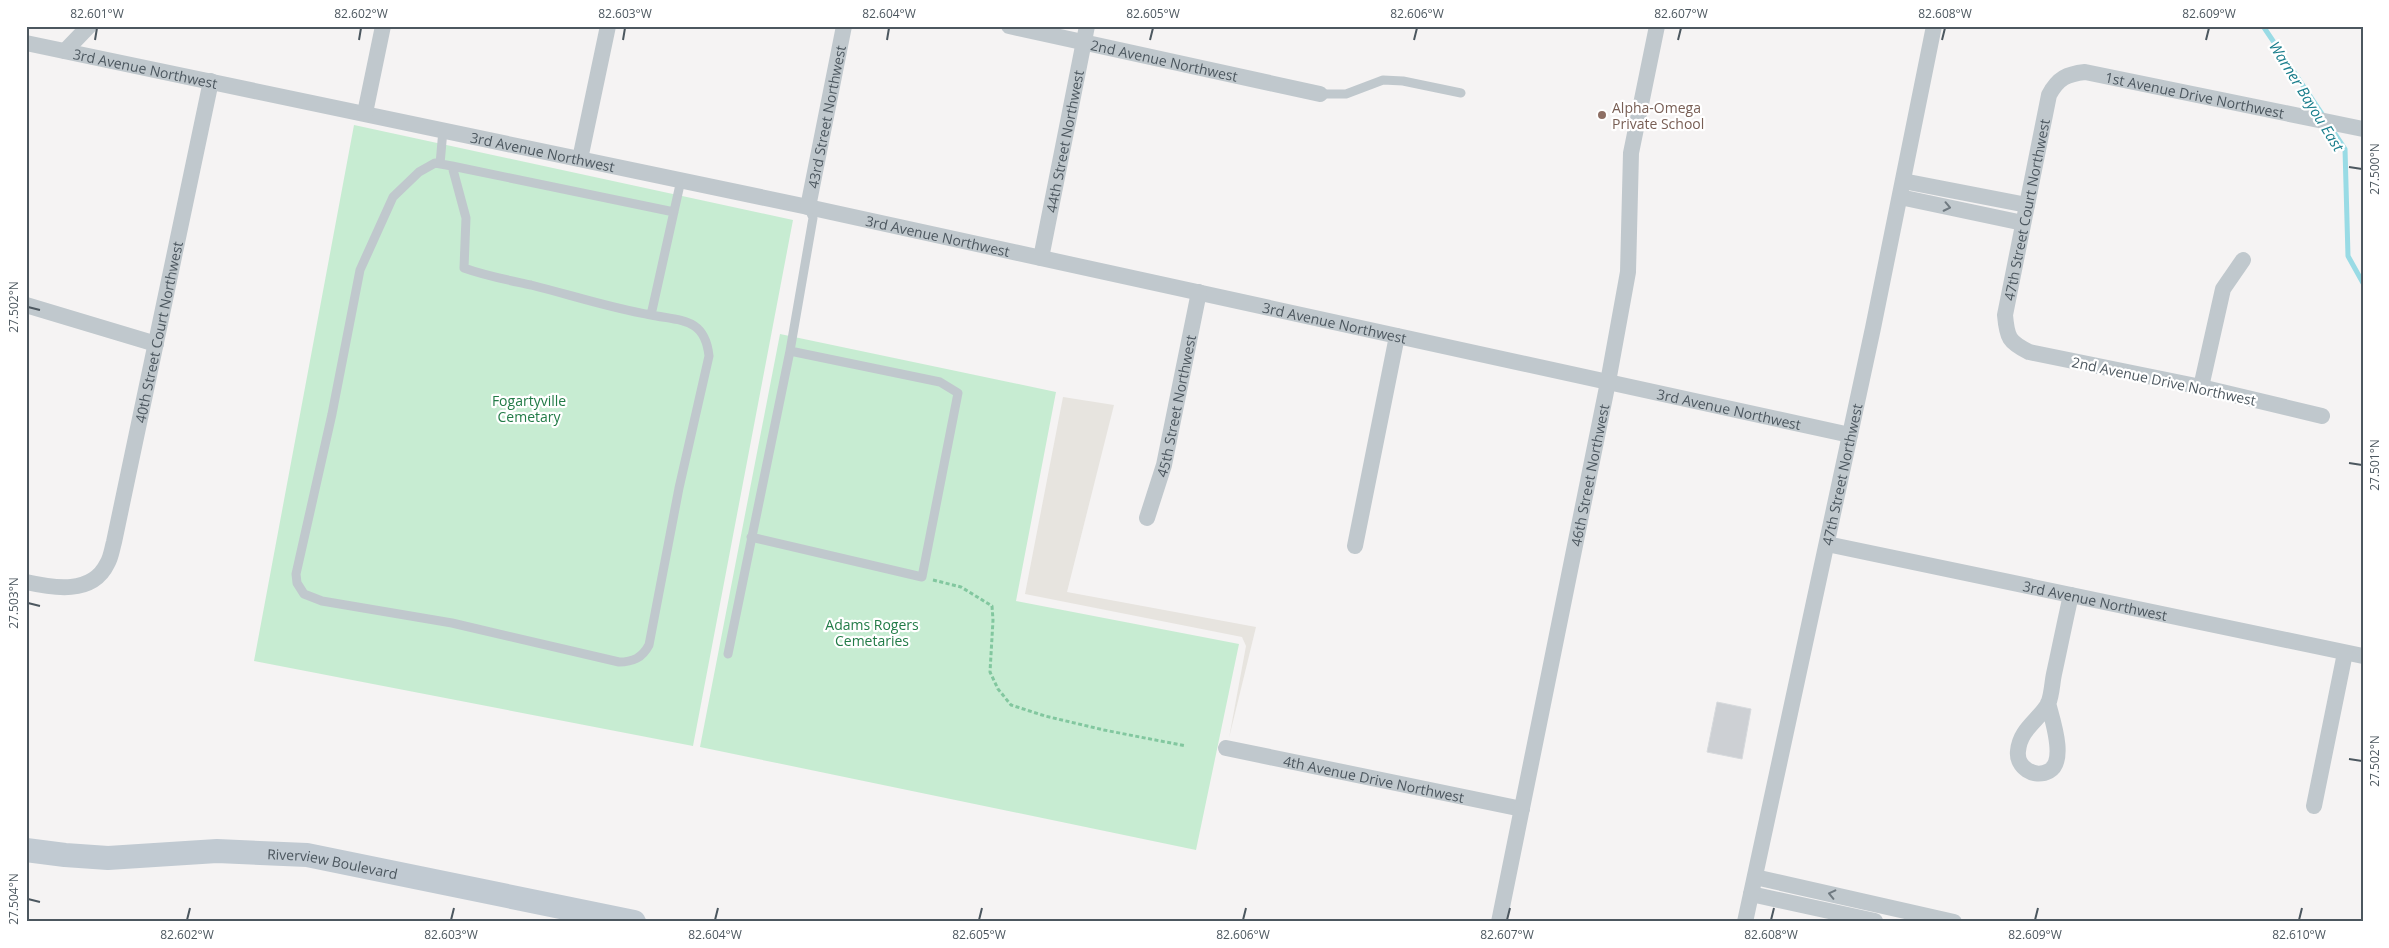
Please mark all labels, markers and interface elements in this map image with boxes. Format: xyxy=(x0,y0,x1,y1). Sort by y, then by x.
text: 82.601°W xyxy=(70,5,124,22)
text: 82.602°W xyxy=(334,5,388,22)
text: 82.603°W xyxy=(598,5,652,22)
text: 82.604°W xyxy=(862,5,916,22)
text: 82.605°W xyxy=(1126,5,1180,22)
text: 82.606°W xyxy=(1390,5,1444,22)
text: 82.607°W xyxy=(1654,5,1708,22)
text: 82.608°W xyxy=(1918,5,1972,22)
text: 82.609°W xyxy=(2182,5,2236,22)
street label: 2nd Avenue Northwest xyxy=(1089,35,1240,85)
water label: Warner Bayou East xyxy=(2265,37,2349,156)
street label: 3rd Avenue Northwest xyxy=(71,44,219,92)
street label: 43rd Street Northwest xyxy=(802,44,849,190)
street label: 1st Avenue Drive Northwest xyxy=(2103,67,2286,122)
street label: 44th Street Northwest xyxy=(1041,68,1088,214)
place label: Alpha-Omega Private School xyxy=(1612,98,1704,133)
marker: Alpha-Omega Private School xyxy=(1596,109,1608,121)
street label: 47th Street Court Northwest xyxy=(1999,117,2054,302)
street label: 3rd Avenue Northwest xyxy=(469,127,617,176)
text: 27.500°N xyxy=(2366,143,2383,195)
one-way arrow xyxy=(1943,201,1952,212)
street label: 3rd Avenue Northwest xyxy=(864,210,1012,260)
street label: 40th Street Court Northwest xyxy=(130,239,187,424)
text: 27.502°N xyxy=(5,281,22,333)
street label: 3rd Avenue Northwest xyxy=(1261,297,1408,347)
street label: 45th Street Northwest xyxy=(1151,333,1200,479)
street label: 2nd Avenue Drive Northwest xyxy=(2070,352,2258,410)
street label: 3rd Avenue Northwest xyxy=(1655,384,1803,434)
park label: Fogartyville Cemetary xyxy=(492,391,566,426)
street label: 46th Street Northwest xyxy=(1566,402,1613,548)
street label: 47th Street Northwest xyxy=(1817,402,1866,547)
text: 27.501°N xyxy=(2366,439,2383,491)
street label: 3rd Avenue Northwest xyxy=(2021,576,2169,624)
text: 27.503°N xyxy=(5,577,22,629)
park label: Adams Rogers Cemetaries xyxy=(825,615,919,650)
text: 27.502°N xyxy=(2366,735,2383,787)
street label: 4th Avenue Drive Northwest xyxy=(1282,751,1466,806)
street label: Riverview Boulevard xyxy=(267,844,399,883)
text: 27.504°N xyxy=(5,873,22,925)
one-way arrow xyxy=(1827,889,1836,900)
text: 82.602°W xyxy=(160,926,214,943)
text: 82.603°W xyxy=(424,926,478,943)
text: 82.604°W xyxy=(688,926,742,943)
text: 82.605°W xyxy=(952,926,1006,943)
text: 82.606°W xyxy=(1216,926,1270,943)
text: 82.607°W xyxy=(1480,926,1534,943)
text: 82.608°W xyxy=(1744,926,1798,943)
text: 82.609°W xyxy=(2008,926,2062,943)
text: 82.610°W xyxy=(2272,926,2326,943)

